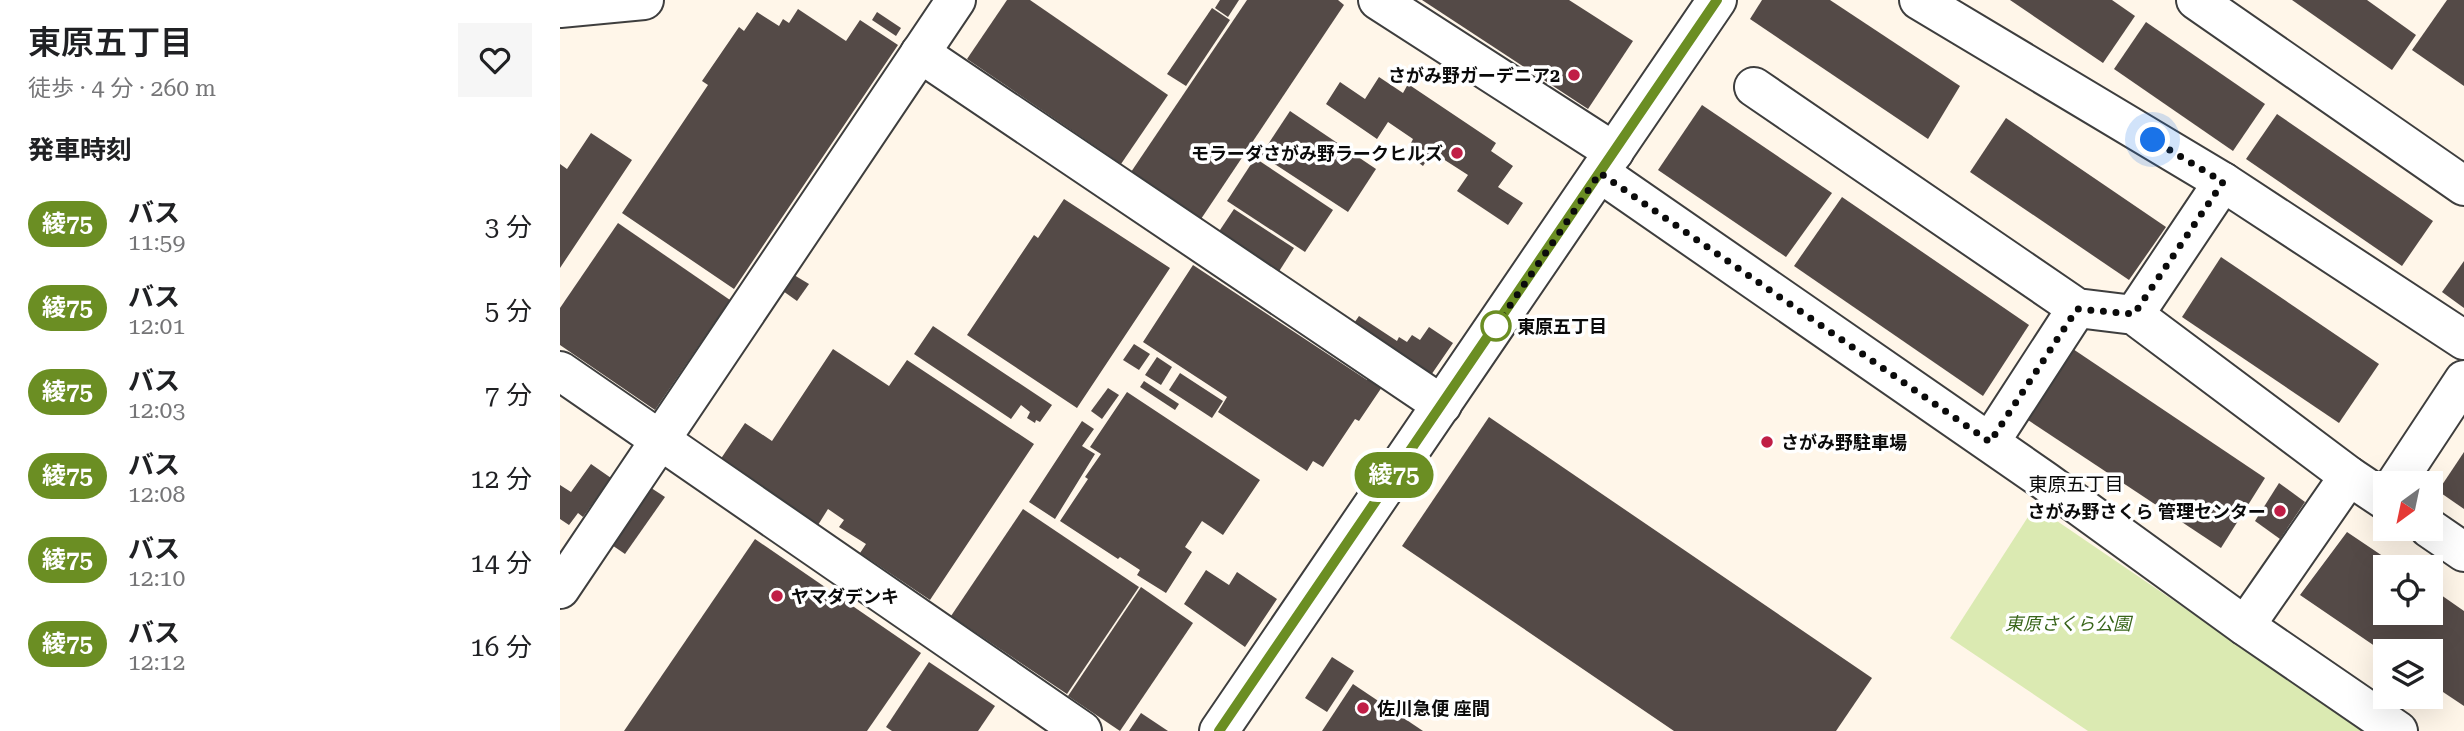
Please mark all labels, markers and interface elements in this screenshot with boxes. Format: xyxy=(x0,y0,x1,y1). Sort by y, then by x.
text: 東原五丁目 xyxy=(28,23,193,62)
button: heart xyxy=(458,23,532,97)
place label: さがみ野ガーデニア2 xyxy=(1388,65,1560,86)
marker: さがみ野ガーデニア2 xyxy=(1566,67,1582,83)
text: 徒歩 · 4 分 · 260 m xyxy=(28,75,216,102)
your location xyxy=(2135,122,2170,157)
text: 発車時刻 xyxy=(28,135,132,165)
place label: モラーダさがみ野ラークヒルズ xyxy=(1191,143,1443,164)
marker: モラーダさがみ野ラークヒルズ xyxy=(1449,145,1465,161)
text: バス xyxy=(128,198,180,228)
text: 綾75 xyxy=(42,210,93,238)
text: 3 分 xyxy=(485,212,532,242)
text: 11:59 xyxy=(128,229,185,256)
text: バス xyxy=(128,282,180,312)
text: 綾75 xyxy=(42,294,93,322)
text: 5 分 xyxy=(485,296,532,326)
marker: 東原五丁目 xyxy=(1481,311,1511,341)
text: 12:01 xyxy=(128,313,185,340)
place label: 東原五丁目 xyxy=(1517,316,1607,337)
text: バス xyxy=(128,366,180,396)
text: 綾75 xyxy=(42,378,93,406)
text: 7 分 xyxy=(485,380,532,410)
text: 12:03 xyxy=(128,397,185,424)
place label: さがみ野駐車場 xyxy=(1781,432,1907,453)
marker: さがみ野駐車場 xyxy=(1759,434,1775,450)
text: バス xyxy=(128,450,180,480)
line badge: 綾75 xyxy=(1354,452,1434,498)
text: 綾75 xyxy=(1369,461,1419,489)
text: 綾75 xyxy=(42,462,93,490)
text: 12 分 xyxy=(470,464,532,494)
north arrow xyxy=(2373,471,2443,541)
map controls xyxy=(2373,471,2443,709)
district label: 東原五丁目 xyxy=(2028,473,2124,496)
text: 12:08 xyxy=(128,481,185,508)
place label: さがみ野さくら 管理センター xyxy=(2027,501,2266,522)
marker: さがみ野さくら 管理センター xyxy=(2272,503,2288,519)
text: バス xyxy=(128,534,180,564)
text: 綾75 xyxy=(42,546,93,574)
text: 14 分 xyxy=(470,548,532,578)
button: locate xyxy=(2373,555,2443,625)
text: 12:10 xyxy=(128,565,185,592)
place label: ヤマダデンキ xyxy=(791,586,899,607)
marker: ヤマダデンキ xyxy=(769,588,785,604)
park label: 東原さくら公園 xyxy=(2005,613,2134,634)
text: バス xyxy=(128,618,180,648)
text: 綾75 xyxy=(42,630,93,658)
text: 16 分 xyxy=(470,632,532,662)
button: layers xyxy=(2373,639,2443,709)
text: 12:12 xyxy=(128,649,185,676)
place label: 佐川急便 座間 xyxy=(1377,698,1490,719)
marker: 佐川急便 座間 xyxy=(1355,700,1371,716)

